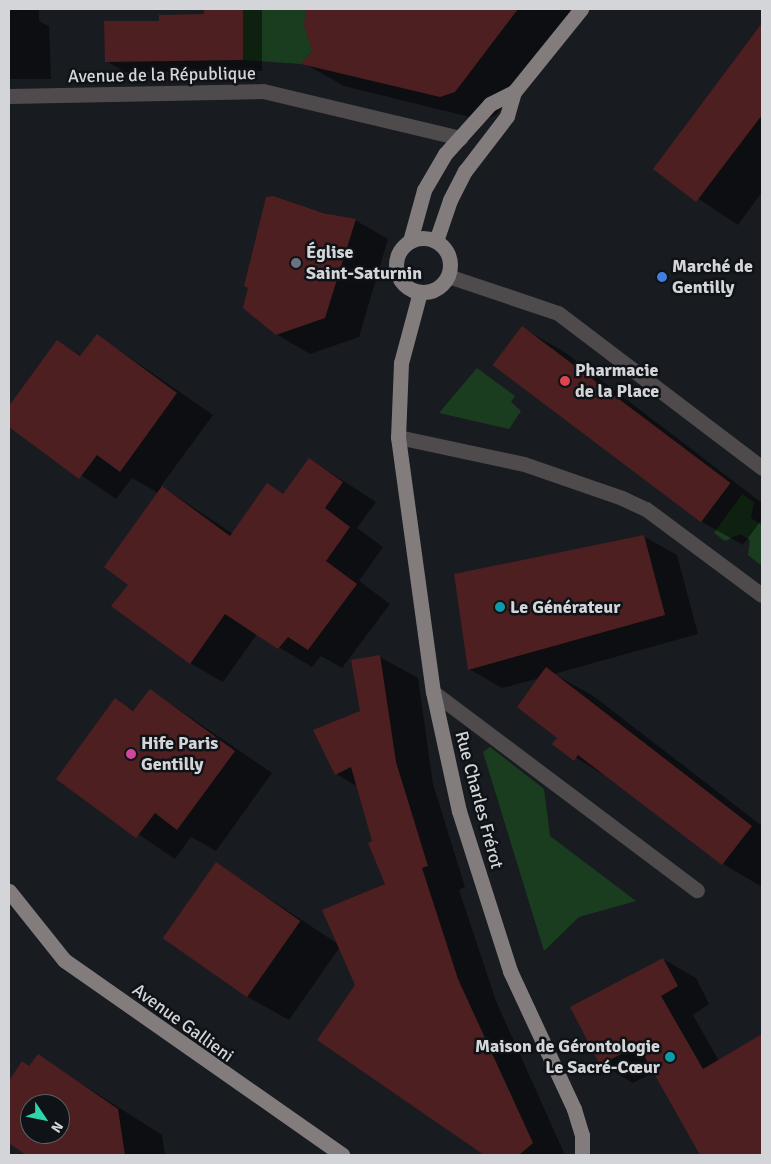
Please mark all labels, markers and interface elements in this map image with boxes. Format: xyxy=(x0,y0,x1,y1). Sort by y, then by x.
street label: Avenue de la République xyxy=(68,63,256,87)
place label: Église Saint-Saturnin xyxy=(306,242,422,284)
place label: Marché de Gentilly xyxy=(672,256,753,298)
marker: Église Saint-Saturnin xyxy=(290,257,302,269)
marker: Marché de Gentilly xyxy=(656,271,668,283)
place label: Pharmacie de la Place xyxy=(575,360,659,402)
marker: Pharmacie de la Place xyxy=(559,375,571,387)
place label: Le Générateur xyxy=(510,596,620,618)
marker: Le Générateur xyxy=(494,601,506,613)
street label: Rue Charles Frérot xyxy=(450,729,508,871)
place label: Hife Paris Gentilly xyxy=(141,733,218,776)
marker: Hife Paris Gentilly xyxy=(125,748,137,760)
street label: Avenue Gallieni xyxy=(128,979,238,1067)
place label: Maison de Gérontologie Le Sacré-Cœur xyxy=(475,1036,660,1078)
marker: Maison de Gérontologie Le Sacré-Cœur xyxy=(664,1051,676,1063)
north arrow xyxy=(20,1094,70,1144)
text: N xyxy=(47,1118,67,1136)

